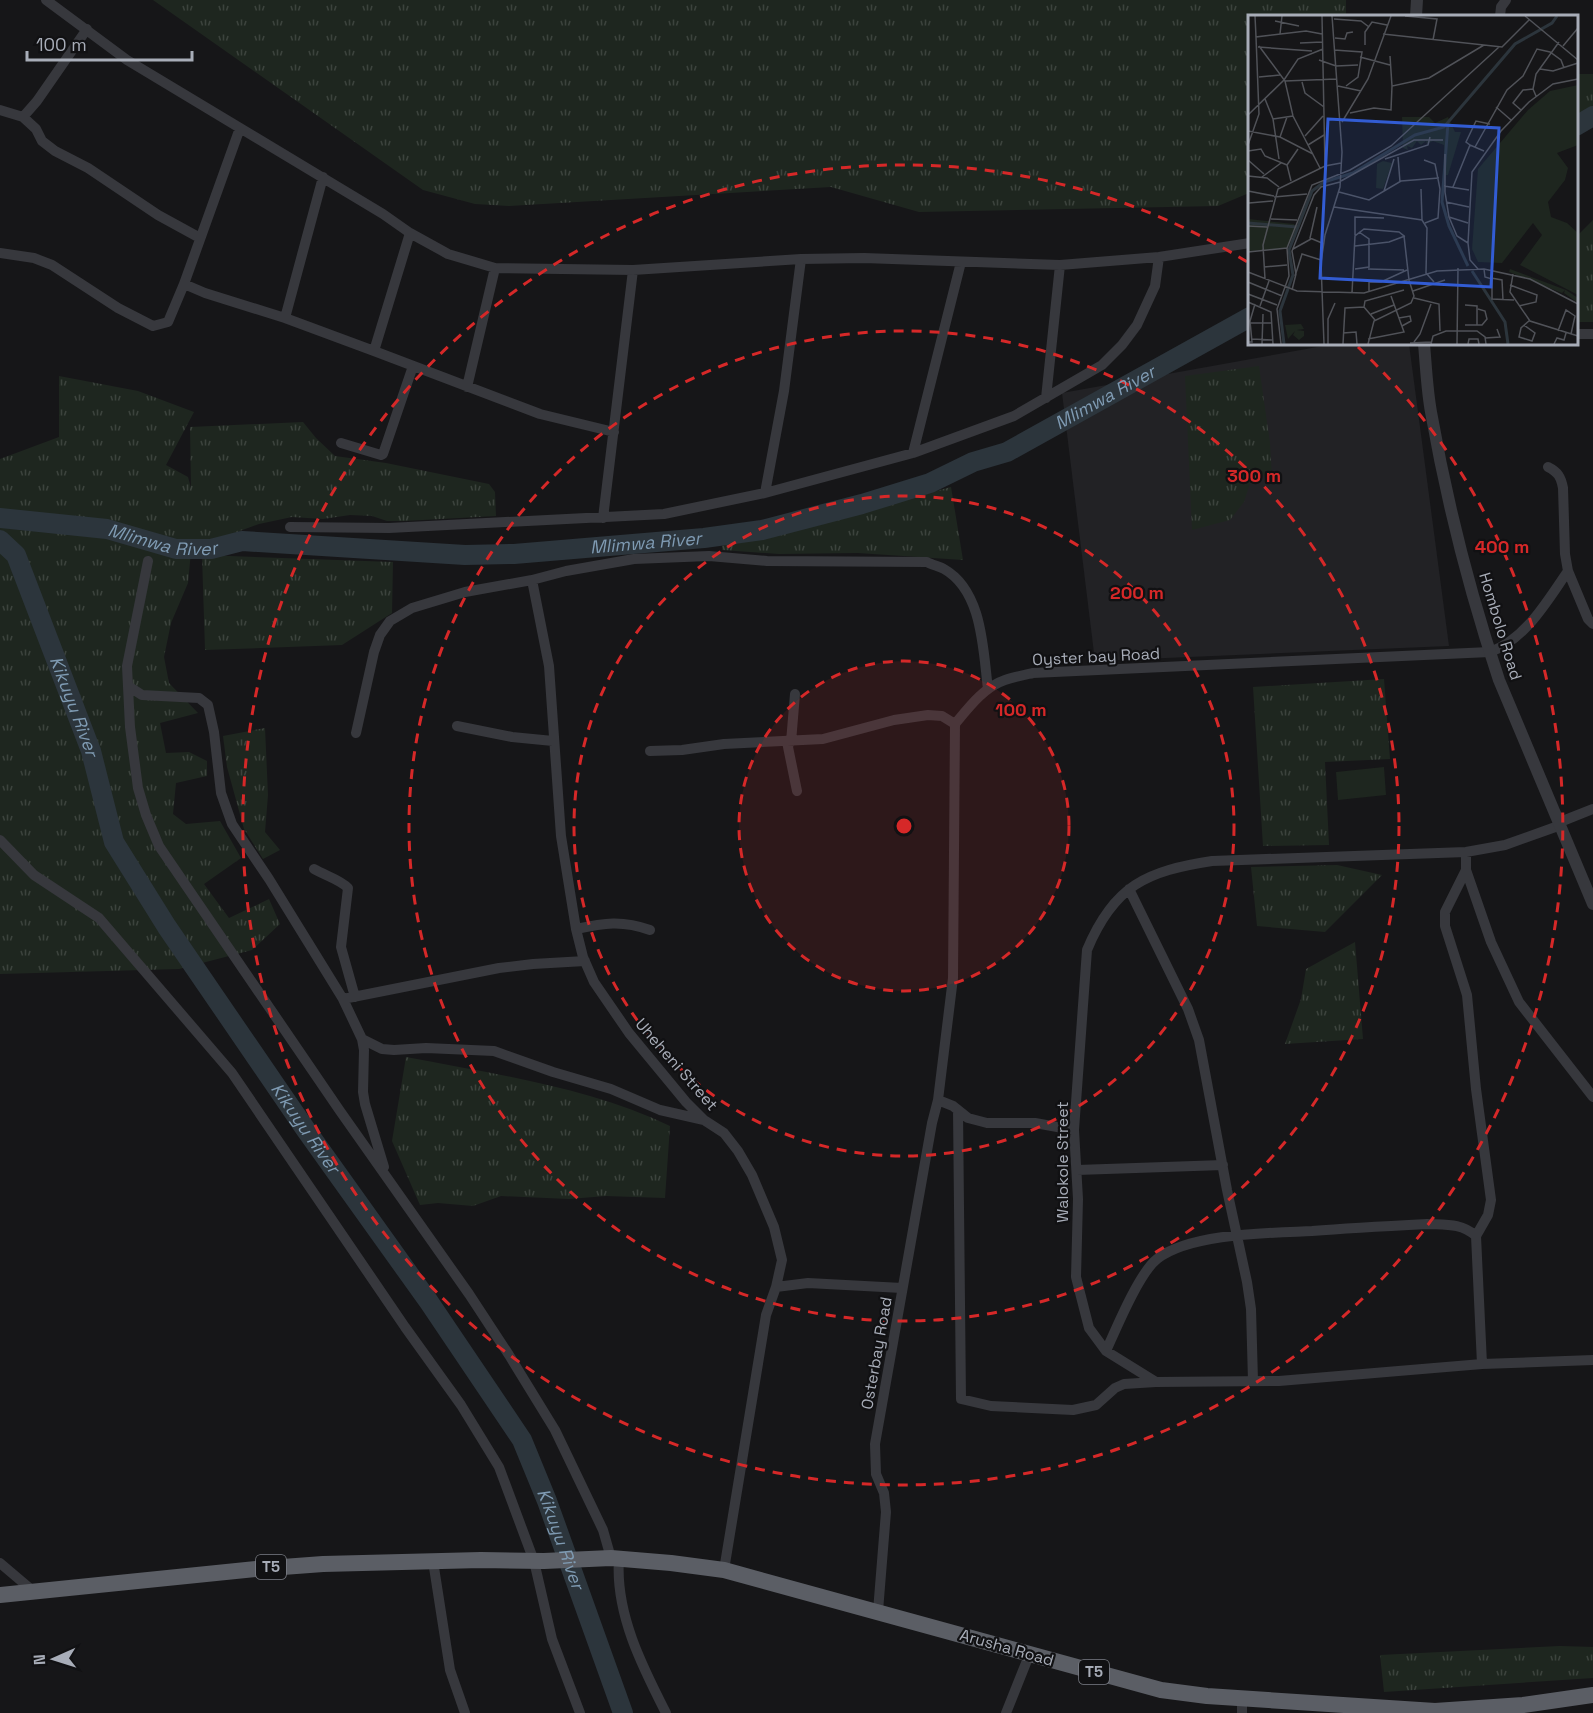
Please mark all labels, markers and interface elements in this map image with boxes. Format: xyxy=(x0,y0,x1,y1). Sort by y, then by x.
inset map xyxy=(1248,15,1578,345)
scale bar xyxy=(27,24,192,62)
text: 100 m xyxy=(36,33,87,56)
water label: Mlimwa River xyxy=(1050,359,1161,434)
text: 300 m xyxy=(1227,464,1281,487)
water label: Mlimwa River xyxy=(105,518,222,560)
water label: Mlimwa River xyxy=(589,526,704,559)
text: 400 m xyxy=(1475,535,1529,558)
street label: Hombolo Road xyxy=(1474,570,1527,683)
text: 200 m xyxy=(1110,581,1164,604)
street label: Oyster bay Road xyxy=(1032,643,1160,670)
water label: Kikuyu River xyxy=(45,653,104,761)
text: 100 m xyxy=(995,698,1047,721)
centre of rings xyxy=(894,816,914,836)
street label: Uheheni Street xyxy=(631,1014,723,1115)
water label: Kikuyu River xyxy=(266,1078,347,1180)
street label: Walokole Street xyxy=(1052,1101,1073,1223)
street label: Osterbay Road xyxy=(856,1295,897,1411)
water label: Kikuyu River xyxy=(532,1485,590,1594)
road number: T5 xyxy=(256,1555,286,1579)
street label: Arusha Road xyxy=(957,1624,1056,1671)
north arrow xyxy=(24,1629,84,1689)
text: N xyxy=(29,1654,50,1666)
road number: T5 xyxy=(1079,1660,1109,1684)

